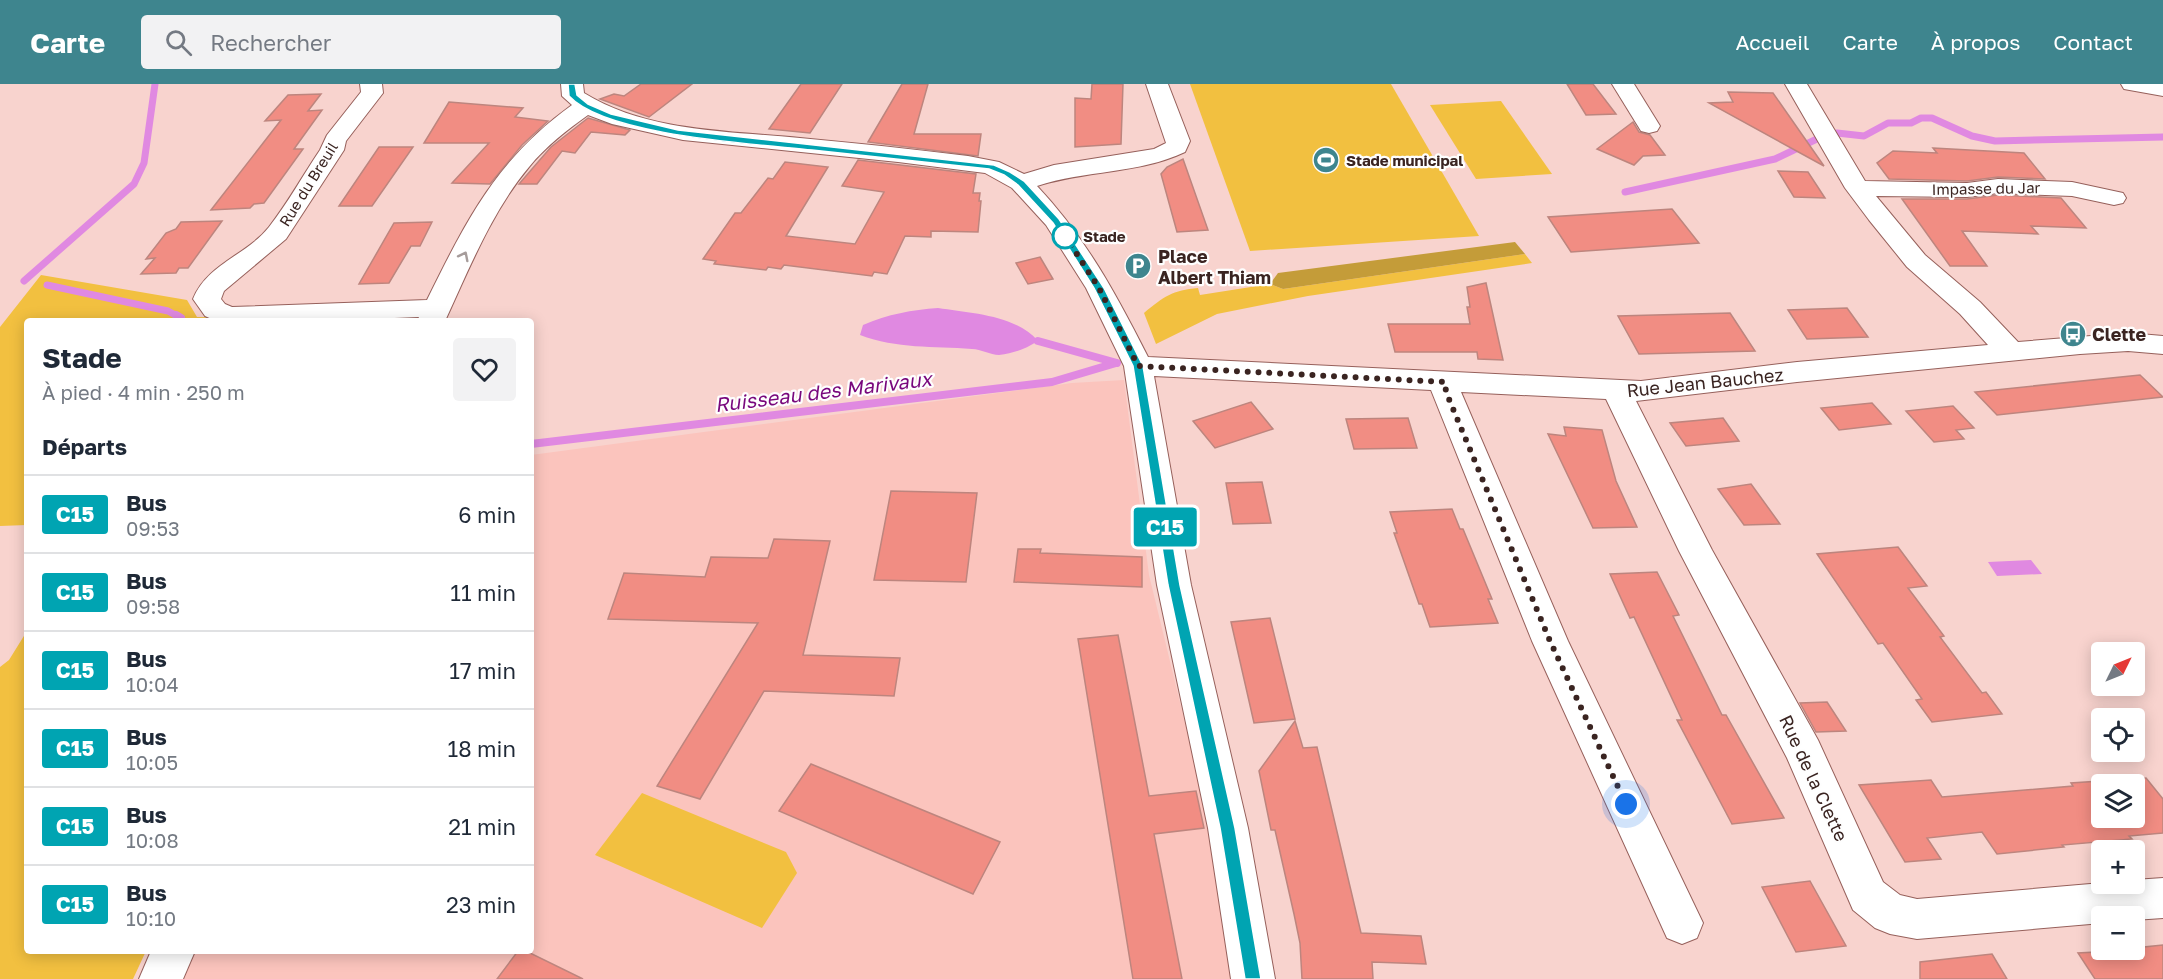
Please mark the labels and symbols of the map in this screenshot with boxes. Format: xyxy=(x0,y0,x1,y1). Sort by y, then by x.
street label: Rue du Breuil xyxy=(275,138,341,229)
sports icon: Stade municipal xyxy=(1311,145,1341,175)
place label: Stade municipal xyxy=(1346,151,1463,169)
street label: Impasse du Jar xyxy=(1931,178,2041,198)
marker: Stade xyxy=(1052,223,1078,249)
place label: Stade xyxy=(1083,227,1126,245)
place label: Place Albert Thiam xyxy=(1158,245,1271,288)
one-way arrow xyxy=(457,251,468,262)
parking icon: Place Albert Thiam xyxy=(1123,251,1153,281)
bus stop icon: Clette xyxy=(2058,319,2088,349)
place label: Clette xyxy=(2092,323,2146,345)
street label: Rue Jean Bauchez xyxy=(1626,363,1784,401)
water label: Ruisseau des Marivaux xyxy=(713,366,935,416)
line badge: C15 xyxy=(1130,508,1200,546)
north arrow xyxy=(2091,642,2145,696)
street label: Rue de la Clette xyxy=(1775,711,1853,845)
your location xyxy=(1611,789,1641,819)

